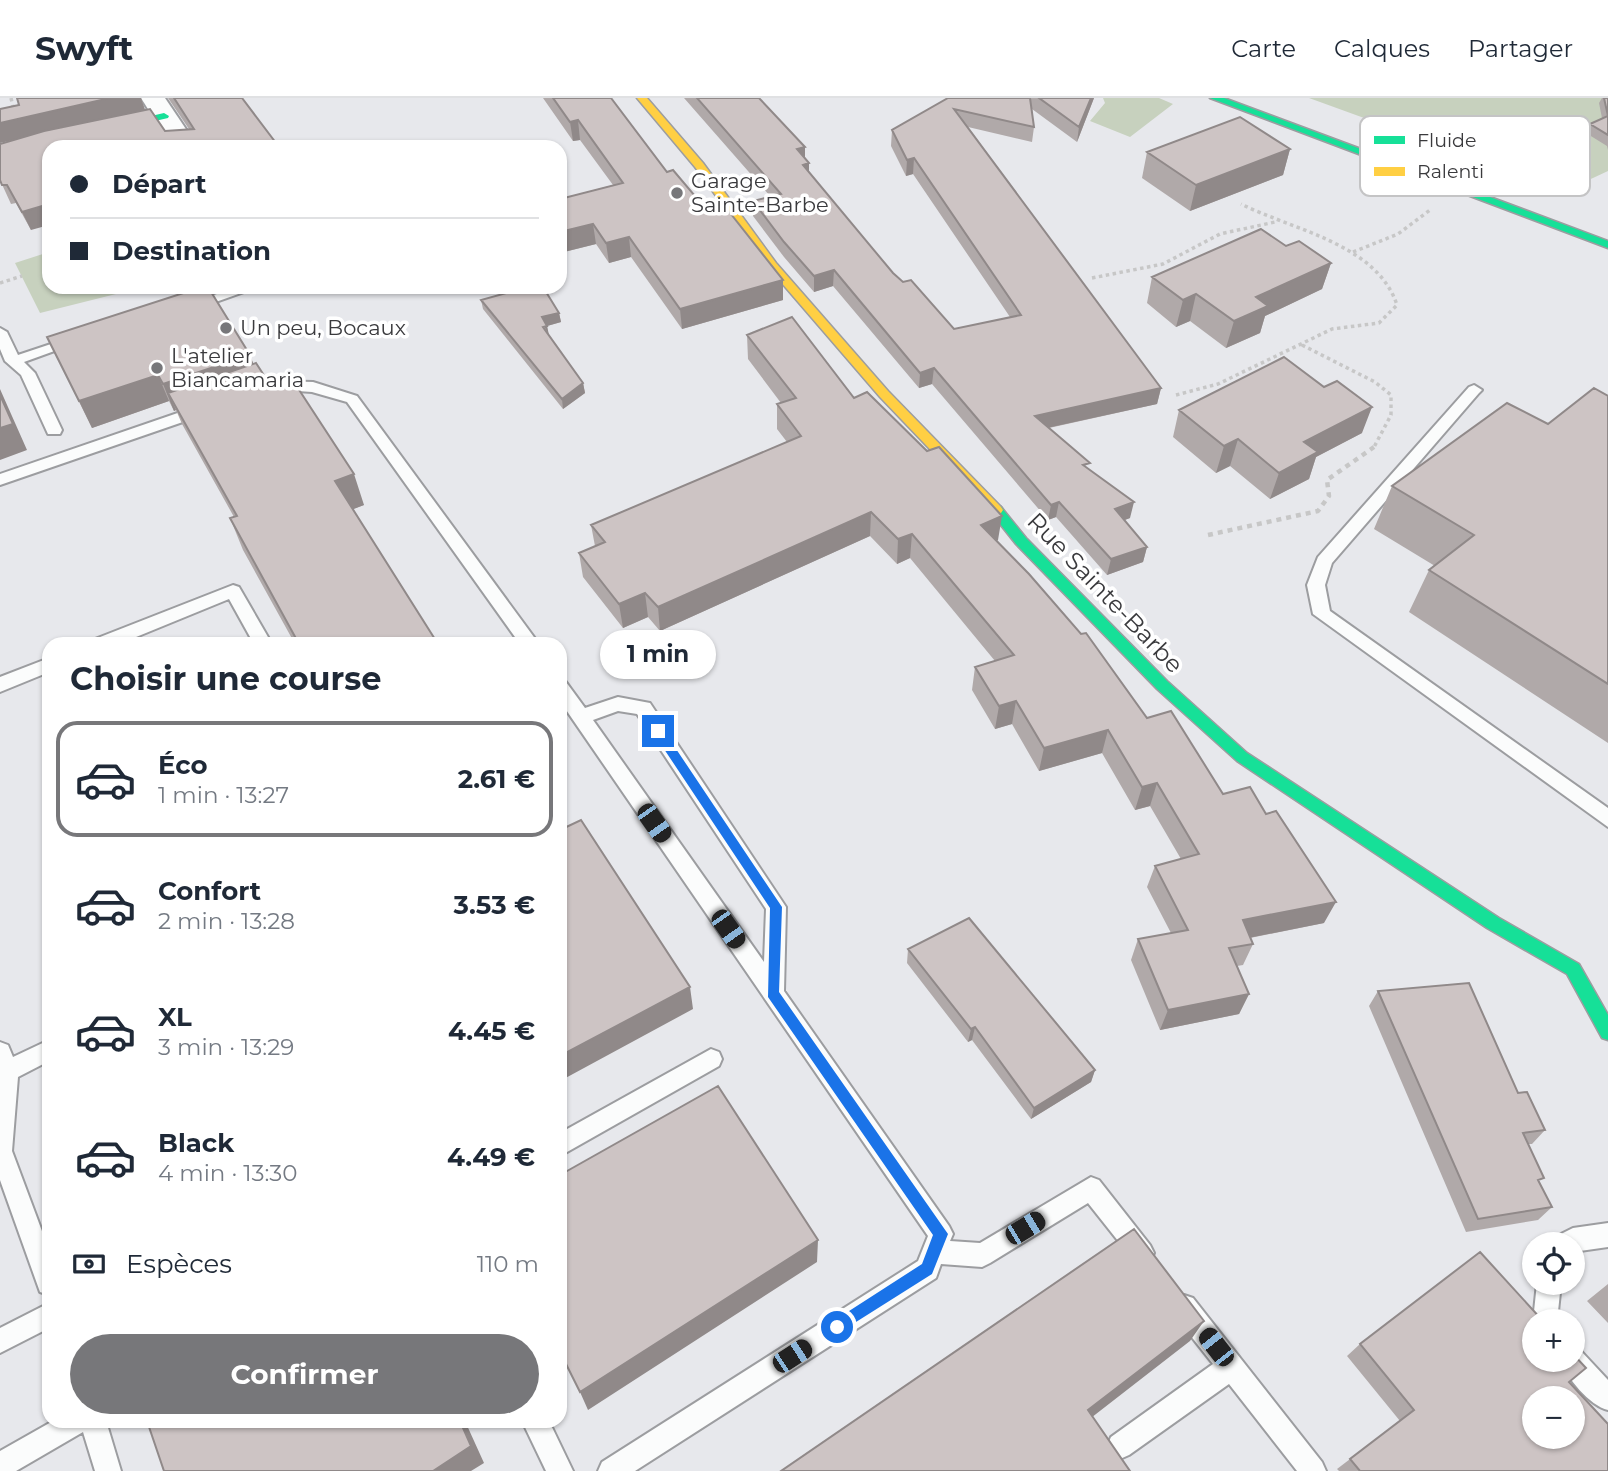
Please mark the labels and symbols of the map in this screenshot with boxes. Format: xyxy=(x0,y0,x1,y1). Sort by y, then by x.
legend xyxy=(1360,116,1590,196)
text: Fluide xyxy=(1417,129,1476,152)
text: Ralenti xyxy=(1417,160,1484,183)
place label: Garage Sainte-Barbe xyxy=(691,168,829,217)
marker: Garage Sainte-Barbe xyxy=(669,185,685,201)
place label: Un peu, Bocaux xyxy=(240,315,406,340)
marker: Un peu, Bocaux xyxy=(218,320,234,336)
place label: L'atelier Biancamaria xyxy=(171,343,304,392)
marker: L'atelier Biancamaria xyxy=(149,360,165,376)
street label: Rue Sainte-Barbe xyxy=(1021,506,1189,679)
callout: 1 min xyxy=(600,630,716,678)
route end xyxy=(642,715,674,747)
car xyxy=(634,800,675,846)
car xyxy=(708,906,749,952)
car xyxy=(1002,1208,1049,1248)
route start xyxy=(821,1311,853,1343)
car xyxy=(1195,1324,1238,1370)
car xyxy=(769,1336,816,1376)

